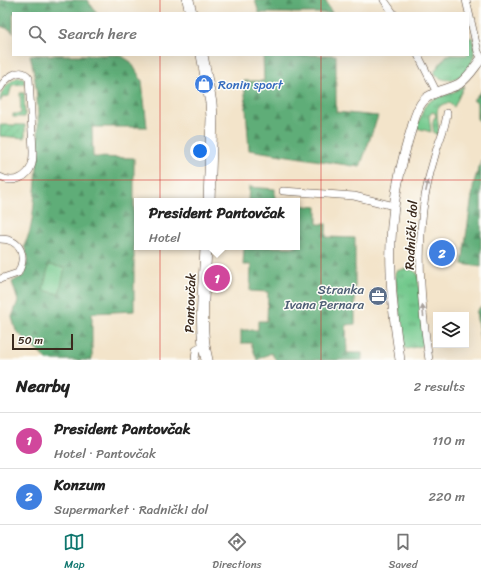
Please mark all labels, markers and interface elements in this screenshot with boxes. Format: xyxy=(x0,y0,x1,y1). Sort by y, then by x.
search box xyxy=(12,12,469,56)
text: Search here xyxy=(58,21,137,47)
icon: search xyxy=(26,23,48,45)
shop icon: Ronin sport xyxy=(193,73,215,95)
place label: Ronin sport xyxy=(218,73,283,96)
your location xyxy=(190,141,210,161)
one-way arrow xyxy=(425,180,431,192)
popup xyxy=(134,198,300,250)
street label: Radnički dol xyxy=(398,199,424,270)
text: President Pantovčak xyxy=(149,200,285,226)
text: Hotel xyxy=(149,226,181,249)
pin: 2 xyxy=(429,238,455,268)
pin: 1 xyxy=(204,263,230,293)
street label: Pantovčak xyxy=(177,273,203,333)
place label: Stranka Ivana Pernara xyxy=(283,278,364,316)
office icon: Stranka Ivana Pernara xyxy=(367,285,389,307)
one-way arrow xyxy=(420,305,426,317)
map controls xyxy=(433,312,469,348)
button: layers xyxy=(433,312,469,348)
text: 50 m xyxy=(18,331,43,350)
scale bar xyxy=(12,332,73,351)
text: Nearby xyxy=(16,371,70,401)
text: 2 results xyxy=(414,375,465,398)
text: President Pantovčak xyxy=(54,416,191,442)
text: 1 xyxy=(26,429,32,452)
text: 110 m xyxy=(432,429,465,452)
text: Hotel · Pantovčak xyxy=(54,442,156,465)
text: Konzum xyxy=(54,472,106,498)
text: 2 xyxy=(25,485,33,508)
text: 220 m xyxy=(428,485,465,508)
text: Supermarket · Radnički dol xyxy=(54,498,208,521)
tab: Map xyxy=(63,531,85,574)
tab: Directions xyxy=(212,531,262,574)
tab: Saved xyxy=(389,531,418,574)

